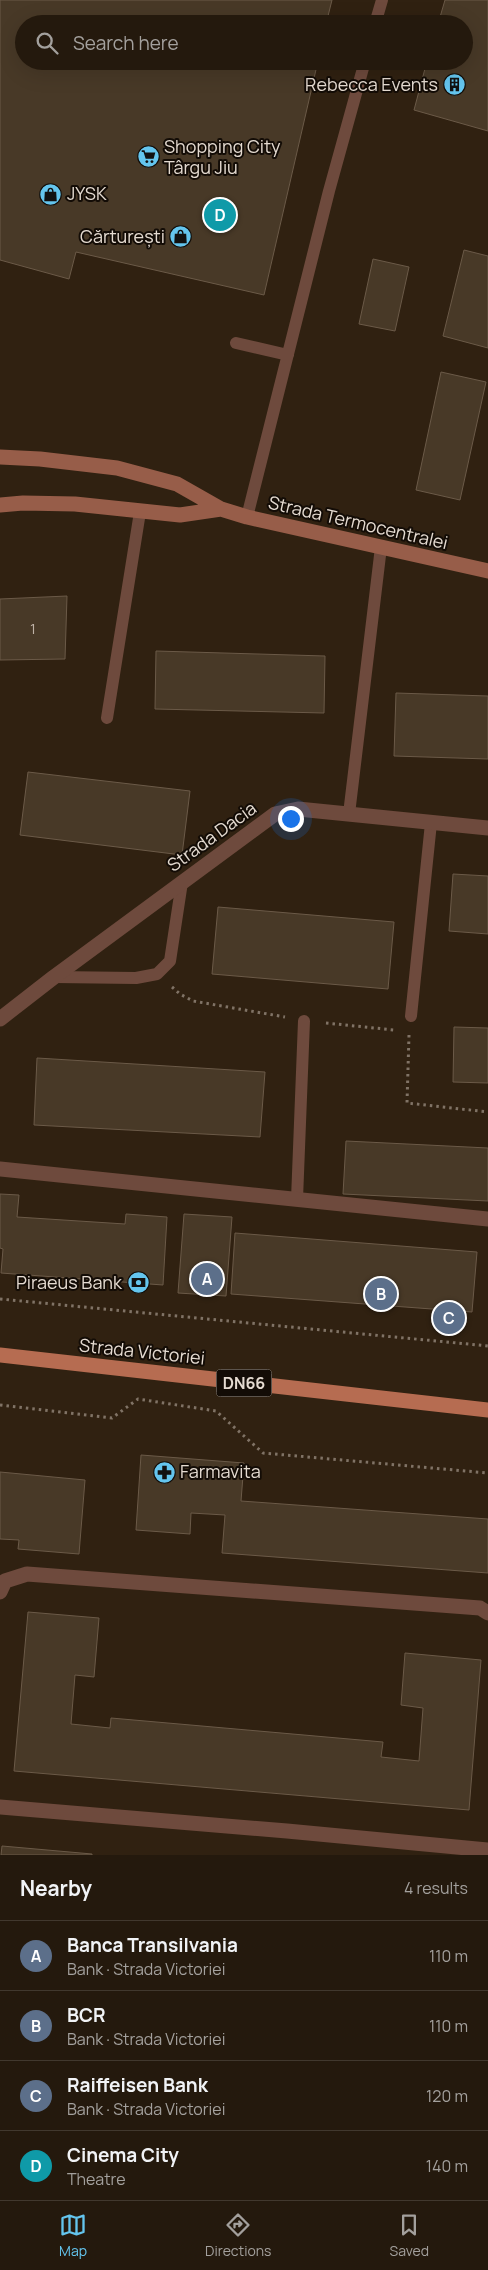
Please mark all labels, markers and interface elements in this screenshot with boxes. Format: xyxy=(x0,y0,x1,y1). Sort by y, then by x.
search box xyxy=(15,15,473,70)
icon: search xyxy=(33,29,61,57)
text: Search here xyxy=(73,30,179,56)
place label: Rebecca Events xyxy=(305,72,438,96)
building icon: Rebecca Events xyxy=(442,73,466,97)
place label: Shopping City Târgu Jiu xyxy=(164,134,281,179)
supermarket icon: Shopping City Târgu Jiu xyxy=(136,145,160,169)
place label: JYSK xyxy=(67,181,107,205)
shop icon: JYSK xyxy=(39,182,63,206)
pin: D xyxy=(204,196,236,234)
place label: Cărturești xyxy=(80,224,165,248)
shop icon: Cărturești xyxy=(169,225,193,249)
street label: Strada Termocentralei xyxy=(266,490,450,554)
house number: 1 xyxy=(30,618,36,639)
street label: Strada Dacia xyxy=(162,796,261,877)
your location xyxy=(278,806,304,832)
pin: A xyxy=(191,1260,223,1298)
place label: Piraeus Bank xyxy=(16,1270,123,1294)
bank icon: Piraeus Bank xyxy=(126,1271,150,1295)
pin: B xyxy=(365,1275,397,1313)
pin: C xyxy=(433,1299,465,1337)
street label: Strada Victoriei xyxy=(78,1332,206,1370)
road number: DN66 xyxy=(216,1370,272,1396)
place label: Farmavita xyxy=(180,1459,261,1483)
pharmacy icon: Farmavita xyxy=(152,1460,176,1484)
text: Nearby xyxy=(20,1874,92,1902)
text: 4 results xyxy=(404,1877,468,1899)
text: Banca Transilvania xyxy=(67,1932,238,1958)
text: A xyxy=(31,1945,41,1967)
text: 110 m xyxy=(429,1945,468,1967)
text: Bank · Strada Victoriei xyxy=(67,1958,225,1980)
text: BCR xyxy=(67,2002,106,2028)
text: B xyxy=(31,2015,41,2037)
text: 110 m xyxy=(429,2015,468,2037)
text: Bank · Strada Victoriei xyxy=(67,2028,225,2050)
text: Raiffeisen Bank xyxy=(67,2072,208,2098)
text: C xyxy=(30,2085,42,2107)
text: 120 m xyxy=(426,2085,468,2107)
text: Bank · Strada Victoriei xyxy=(67,2098,225,2120)
text: Cinema City xyxy=(67,2142,179,2168)
text: D xyxy=(30,2155,42,2177)
text: 140 m xyxy=(426,2155,468,2177)
text: Theatre xyxy=(67,2168,126,2190)
tab: Map xyxy=(59,2211,87,2260)
tab: Directions xyxy=(205,2211,271,2260)
tab: Saved xyxy=(390,2211,429,2260)

